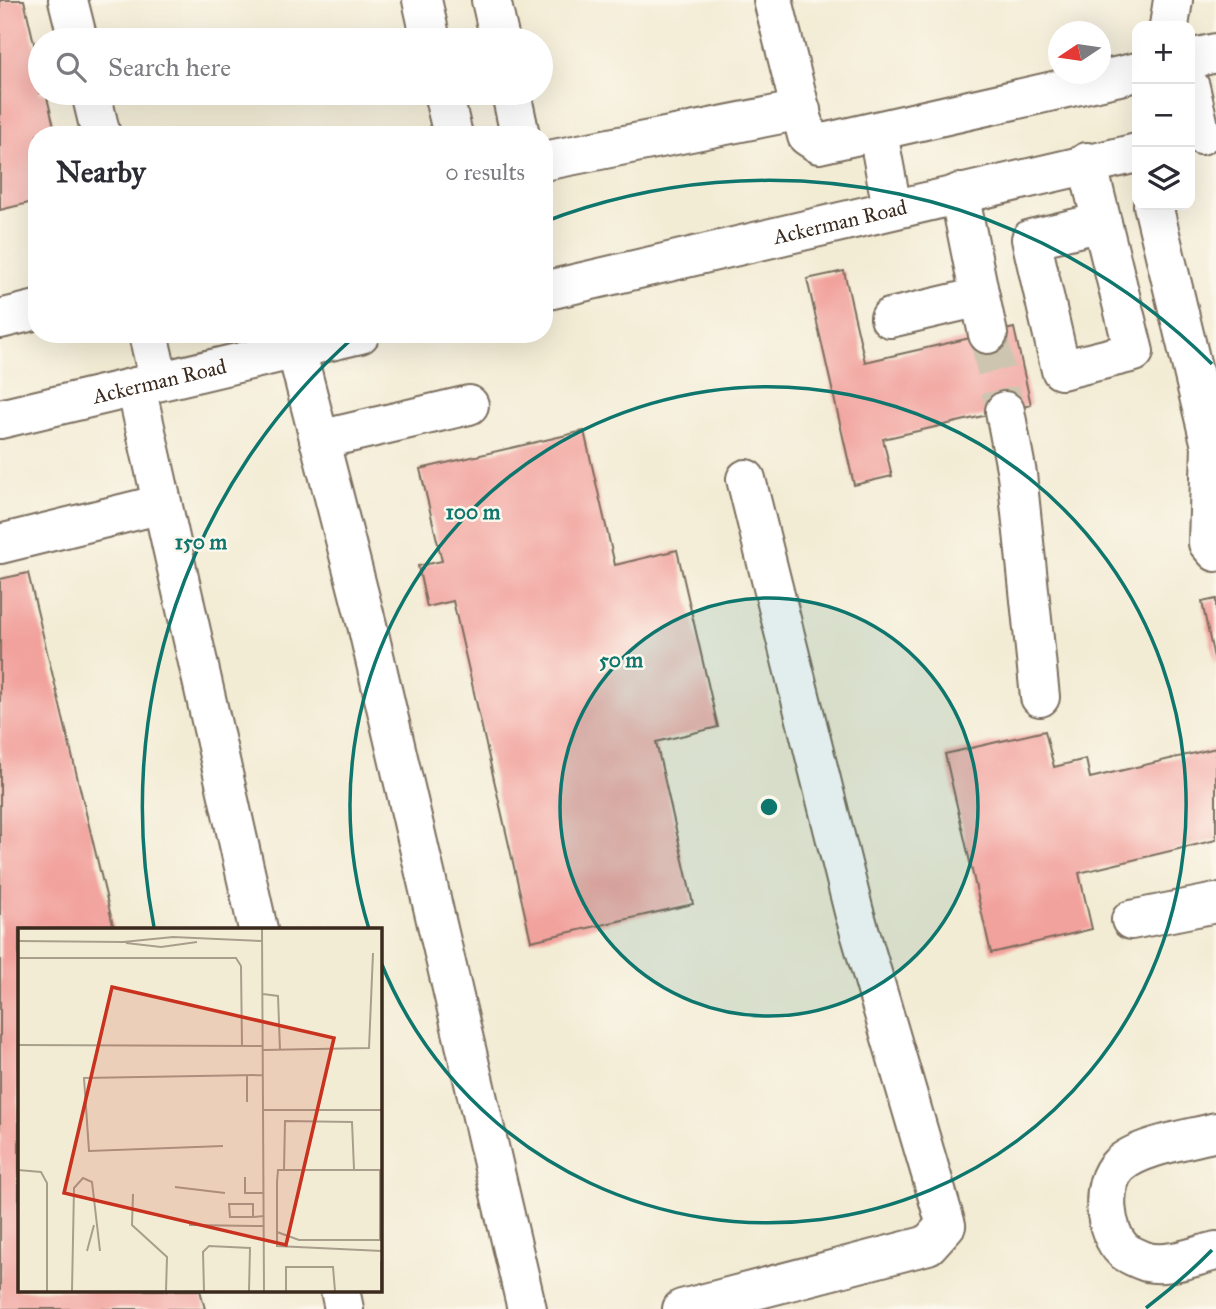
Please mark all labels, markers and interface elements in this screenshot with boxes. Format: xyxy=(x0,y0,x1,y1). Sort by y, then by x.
north arrow xyxy=(1048,21,1111,84)
map controls xyxy=(1132,21,1195,210)
button: + xyxy=(1132,21,1195,84)
search box xyxy=(28,28,553,105)
icon: search xyxy=(52,48,90,86)
text: Search here xyxy=(108,51,231,83)
button: − xyxy=(1132,84,1195,147)
button: layers xyxy=(1132,147,1195,210)
text: Nearby xyxy=(56,154,146,190)
text: 0 results xyxy=(445,158,525,186)
street label: Ackerman Road xyxy=(770,194,910,250)
street label: Ackerman Road xyxy=(89,353,229,410)
text: 100 m xyxy=(446,499,501,525)
text: 150 m xyxy=(175,529,227,555)
text: 50 m xyxy=(599,647,643,673)
centre of rings xyxy=(757,795,781,819)
inset map xyxy=(18,928,382,1292)

